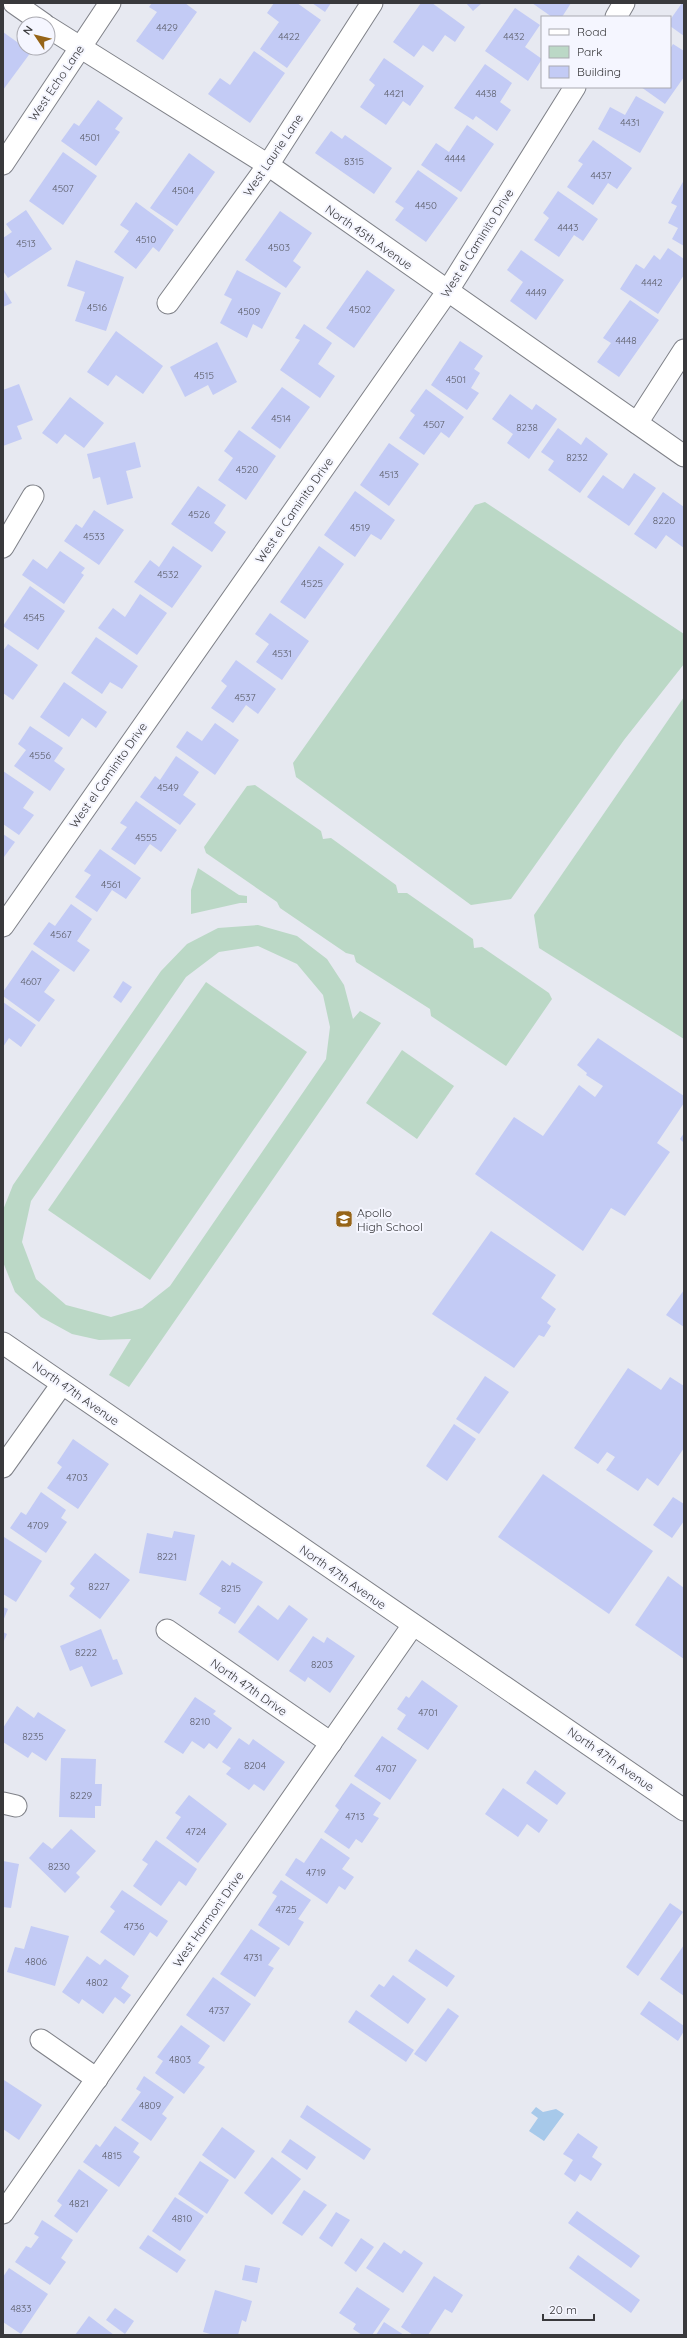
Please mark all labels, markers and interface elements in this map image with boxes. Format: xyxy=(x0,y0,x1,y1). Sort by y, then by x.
north arrow xyxy=(16,16,56,56)
legend xyxy=(541,16,671,88)
house number: 4429 xyxy=(156,21,178,34)
text: N xyxy=(20,23,36,38)
text: Road xyxy=(577,24,607,39)
house number: 4422 xyxy=(278,30,300,43)
house number: 4432 xyxy=(503,30,525,43)
street label: West Echo Lane xyxy=(25,42,87,124)
text: Park xyxy=(577,44,602,59)
text: Building xyxy=(577,64,621,79)
house number: 4421 xyxy=(384,87,404,100)
house number: 4438 xyxy=(475,87,497,100)
street label: West Laurie Lane xyxy=(240,111,306,199)
house number: 4431 xyxy=(620,116,640,129)
house number: 4501 xyxy=(80,131,100,144)
house number: 4444 xyxy=(444,152,466,165)
house number: 8315 xyxy=(344,155,364,168)
house number: 4437 xyxy=(591,169,611,182)
house number: 4507 xyxy=(52,182,74,195)
house number: 4504 xyxy=(172,184,194,197)
street label: West el Caminito Drive xyxy=(437,186,517,300)
house number: 4450 xyxy=(415,199,437,212)
street label: North 45th Avenue xyxy=(323,201,416,273)
house number: 4443 xyxy=(557,221,579,234)
house number: 4510 xyxy=(136,233,156,246)
house number: 4513 xyxy=(16,237,36,250)
house number: 4503 xyxy=(268,241,290,254)
house number: 4442 xyxy=(641,276,663,289)
house number: 4449 xyxy=(525,286,547,299)
house number: 4516 xyxy=(87,301,108,314)
house number: 4502 xyxy=(349,303,372,316)
house number: 4509 xyxy=(238,305,261,318)
house number: 4448 xyxy=(615,334,637,347)
house number: 4515 xyxy=(194,369,214,382)
house number: 4501 xyxy=(446,373,466,386)
house number: 4514 xyxy=(271,412,291,425)
house number: 4507 xyxy=(423,418,445,431)
house number: 8238 xyxy=(516,421,538,434)
house number: 8232 xyxy=(566,451,588,464)
street label: West el Caminito Drive xyxy=(252,454,336,566)
house number: 4520 xyxy=(236,463,258,476)
house number: 4513 xyxy=(379,468,399,481)
house number: 4526 xyxy=(188,508,210,521)
house number: 8220 xyxy=(653,514,675,527)
house number: 4519 xyxy=(350,521,370,534)
house number: 4533 xyxy=(83,530,105,543)
house number: 4532 xyxy=(157,568,179,581)
house number: 4525 xyxy=(301,577,323,590)
house number: 4545 xyxy=(23,611,45,624)
house number: 4531 xyxy=(272,647,292,660)
house number: 4537 xyxy=(234,691,256,704)
street label: West el Caminito Drive xyxy=(66,719,150,831)
house number: 4556 xyxy=(29,749,51,762)
house number: 4549 xyxy=(157,781,179,794)
house number: 4555 xyxy=(135,831,157,844)
house number: 4561 xyxy=(101,878,121,891)
house number: 4567 xyxy=(50,928,72,941)
house number: 4607 xyxy=(20,975,42,988)
place label: Apollo High School xyxy=(357,1205,423,1234)
school or university icon: Apollo High School xyxy=(334,1209,354,1229)
street label: North 47th Avenue xyxy=(30,1358,122,1429)
house number: 4703 xyxy=(66,1471,88,1484)
house number: 4709 xyxy=(27,1519,49,1532)
street label: North 47th Avenue xyxy=(297,1542,389,1613)
house number: 8221 xyxy=(157,1550,177,1563)
house number: 8227 xyxy=(88,1580,110,1593)
house number: 8215 xyxy=(221,1582,241,1595)
house number: 8222 xyxy=(75,1646,97,1659)
street label: North 47th Drive xyxy=(208,1655,290,1719)
house number: 8203 xyxy=(311,1658,333,1671)
house number: 4701 xyxy=(418,1706,438,1719)
house number: 8210 xyxy=(190,1715,210,1728)
street label: North 47th Avenue xyxy=(565,1724,657,1795)
house number: 8235 xyxy=(22,1730,44,1743)
house number: 8204 xyxy=(244,1759,266,1772)
house number: 4707 xyxy=(376,1762,396,1775)
house number: 8229 xyxy=(70,1789,92,1802)
house number: 4713 xyxy=(345,1810,365,1823)
house number: 4724 xyxy=(186,1825,206,1838)
house number: 8230 xyxy=(48,1860,70,1873)
house number: 4719 xyxy=(306,1866,326,1879)
street label: West Harmont Drive xyxy=(169,1868,247,1970)
house number: 4725 xyxy=(275,1903,297,1916)
house number: 4736 xyxy=(124,1920,145,1933)
house number: 4731 xyxy=(243,1951,263,1964)
house number: 4806 xyxy=(25,1955,48,1968)
house number: 4802 xyxy=(86,1976,109,1989)
house number: 4737 xyxy=(209,2004,229,2017)
house number: 4803 xyxy=(169,2053,191,2066)
house number: 4809 xyxy=(139,2099,162,2112)
house number: 4815 xyxy=(102,2149,122,2162)
house number: 4821 xyxy=(69,2197,89,2210)
house number: 4810 xyxy=(172,2212,192,2225)
scale bar xyxy=(543,2296,594,2322)
house number: 4833 xyxy=(10,2302,32,2315)
text: 20 m xyxy=(549,2302,577,2317)

